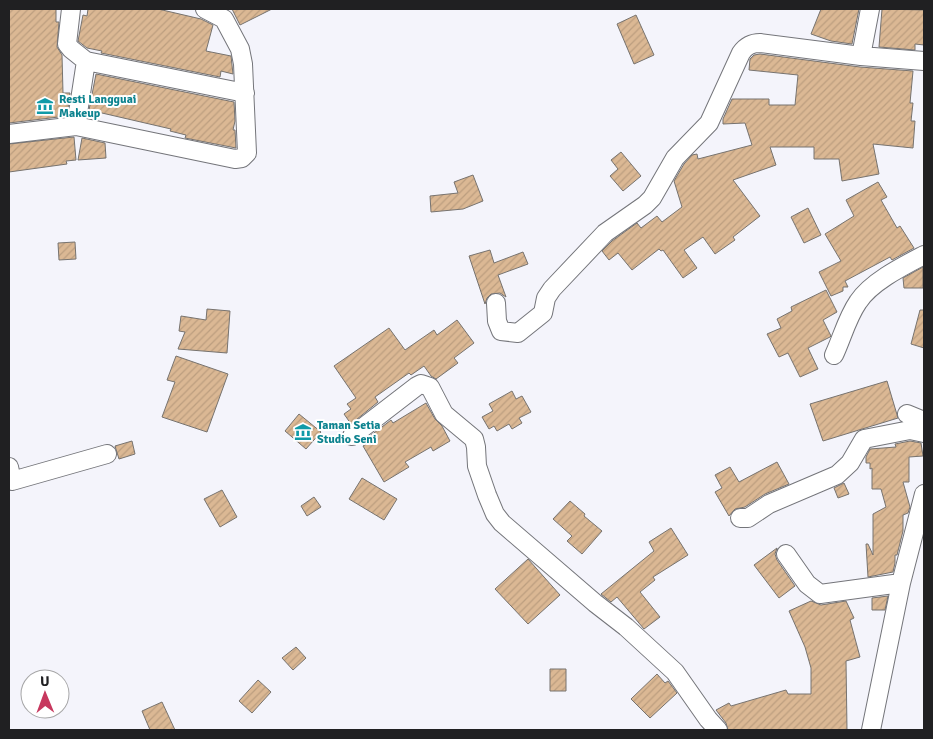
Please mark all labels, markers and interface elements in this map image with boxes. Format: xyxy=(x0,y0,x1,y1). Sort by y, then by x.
place label: Resti Langguai Makeup xyxy=(59,92,136,121)
museum icon: Resti Langguai Makeup xyxy=(35,96,55,116)
place label: Taman Setia Studio Seni xyxy=(317,418,380,447)
museum icon: Taman Setia Studio Seni xyxy=(293,422,313,442)
north arrow xyxy=(20,669,70,719)
text: U xyxy=(40,673,50,690)

